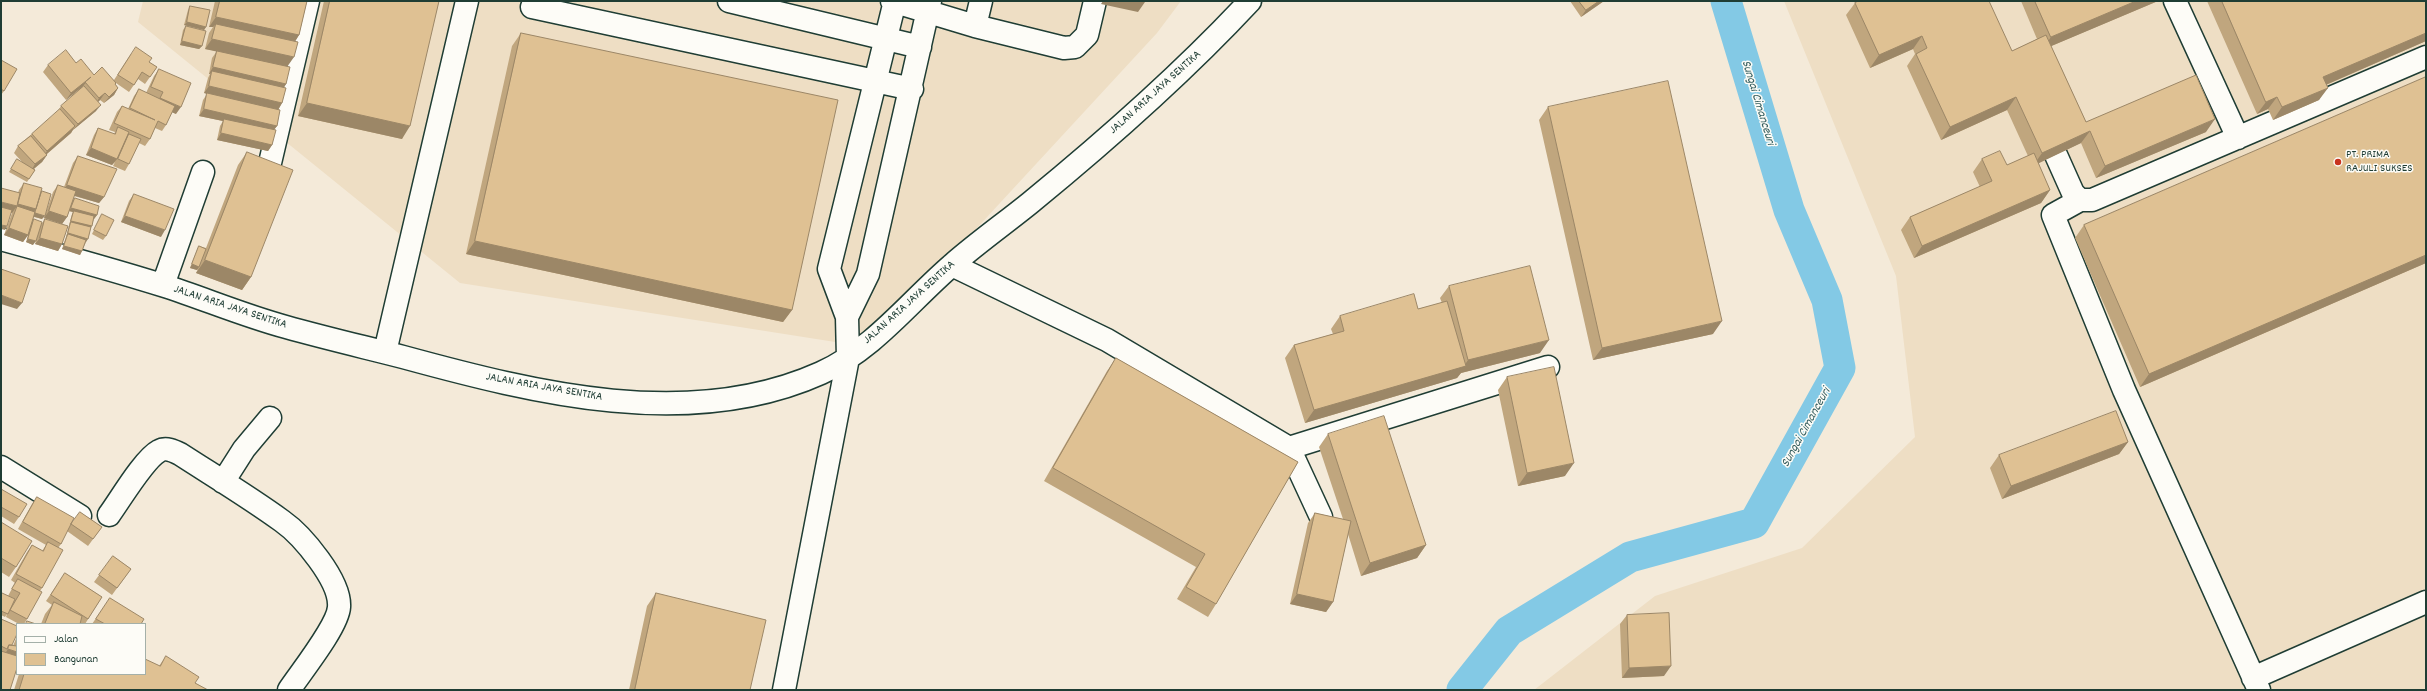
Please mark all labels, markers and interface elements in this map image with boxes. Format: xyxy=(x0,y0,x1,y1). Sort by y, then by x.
street label: JALAN ARIA JAYA SENTIKA xyxy=(1107,48,1205,138)
water label: Sungai Cimanceuri xyxy=(1737,59,1777,147)
place label: PT. PRIMA RAJULI SUKSES xyxy=(2346,148,2413,176)
marker: PT. PRIMA RAJULI SUKSES xyxy=(2333,157,2343,167)
street label: JALAN ARIA JAYA SENTIKA xyxy=(861,258,959,348)
street label: JALAN ARIA JAYA SENTIKA xyxy=(171,283,289,333)
street label: JALAN ARIA JAYA SENTIKA xyxy=(484,371,604,405)
water label: Sungai Cimanceuri xyxy=(1779,386,1835,470)
legend xyxy=(16,623,146,675)
text: Jalan xyxy=(54,631,78,648)
text: Bangunan xyxy=(54,651,98,668)

